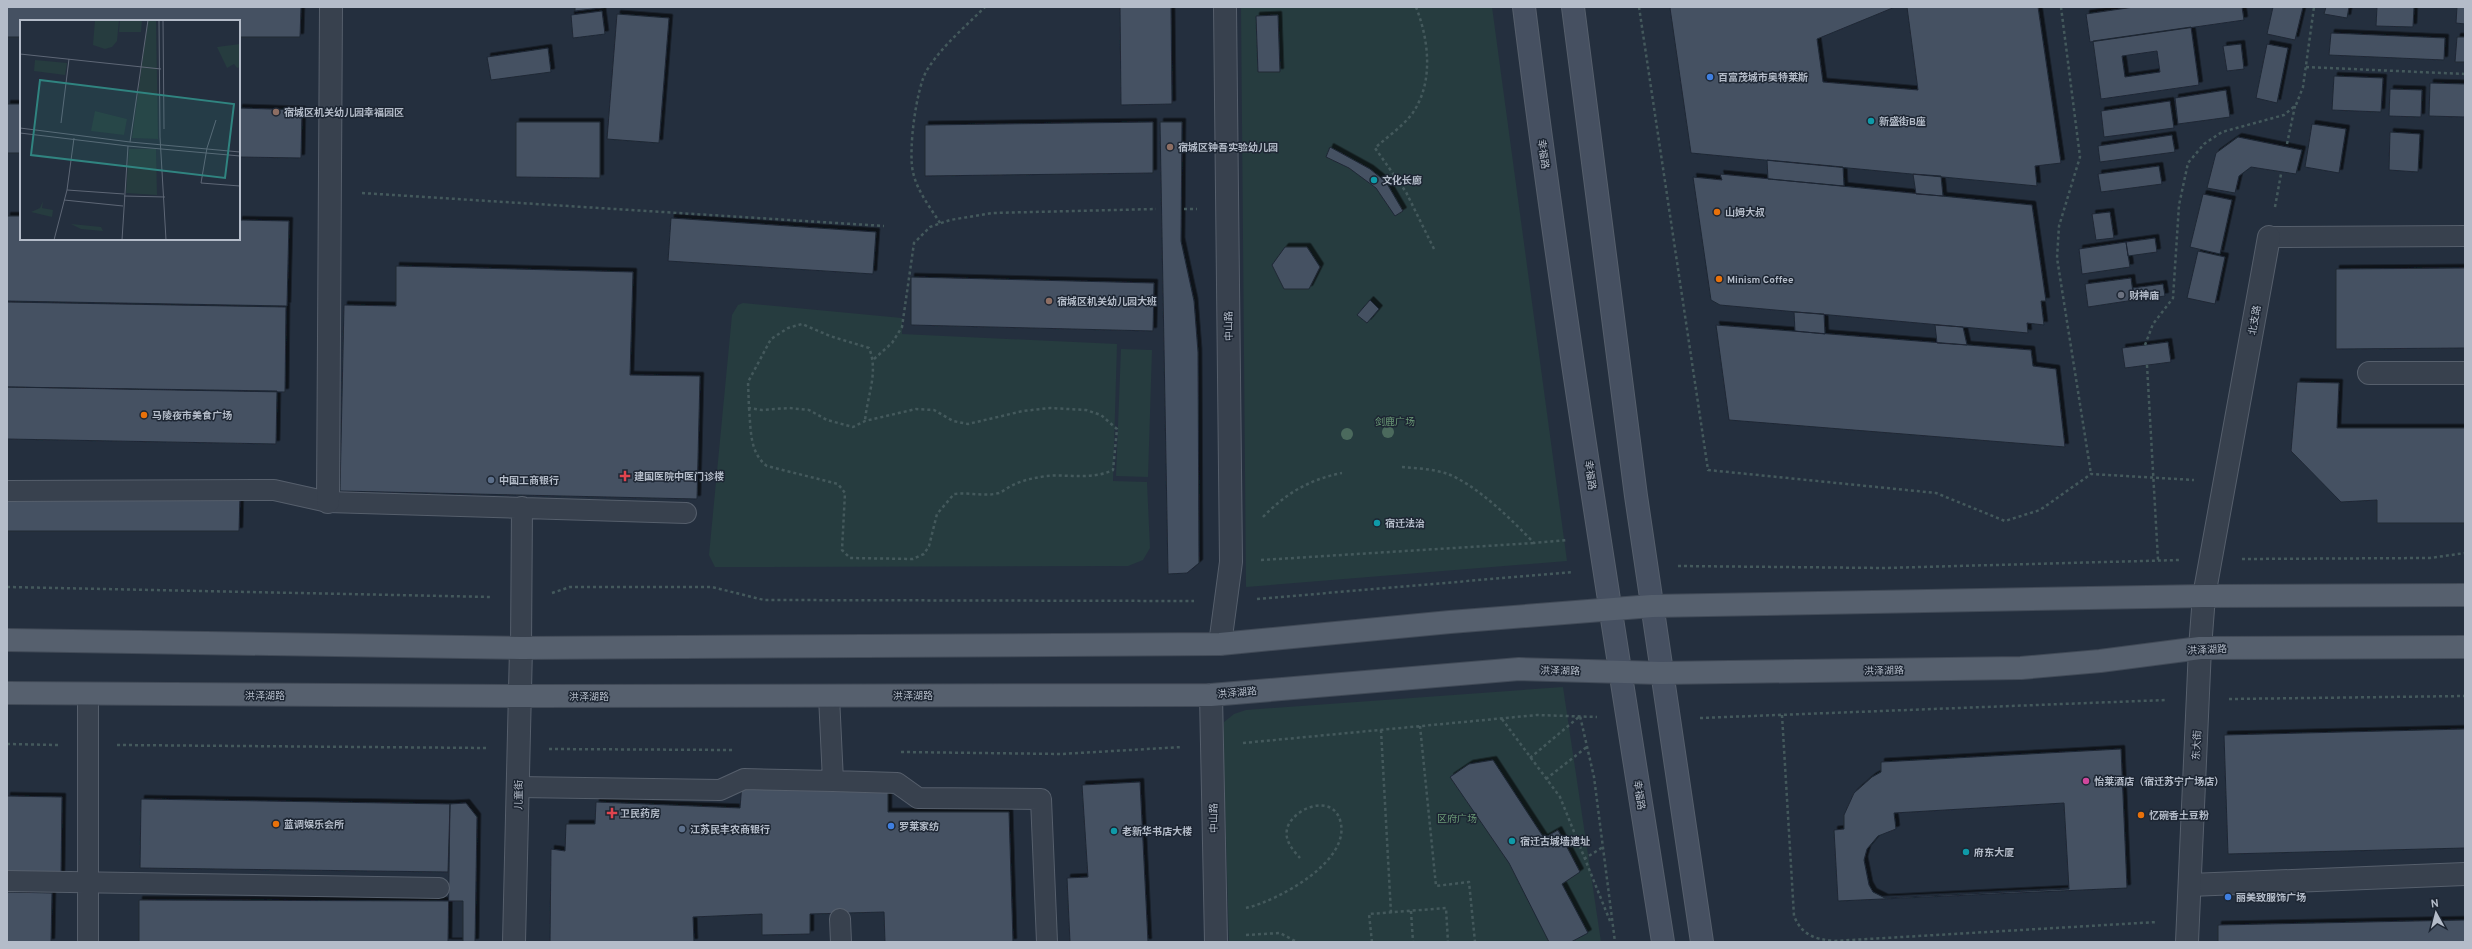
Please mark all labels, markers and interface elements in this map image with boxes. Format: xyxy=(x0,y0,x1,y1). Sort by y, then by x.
inset map xyxy=(20,20,240,240)
place label: 百富茂城市奥特莱斯 xyxy=(1718,71,1808,85)
marker: 百富茂城市奥特莱斯 xyxy=(1705,72,1715,82)
place label: 宿城区机关幼儿园幸福园区 xyxy=(284,106,404,120)
marker: 宿城区机关幼儿园幸福园区 xyxy=(271,107,281,117)
place label: 新盛街B座 xyxy=(1879,115,1926,129)
marker: 新盛街B座 xyxy=(1866,116,1876,126)
street label: 幸福路 xyxy=(1534,138,1551,170)
place label: 宿城区钟吾实验幼儿园 xyxy=(1178,141,1278,155)
marker: 宿城区钟吾实验幼儿园 xyxy=(1165,142,1175,152)
place label: 文化长廊 xyxy=(1382,174,1422,188)
marker: 文化长廊 xyxy=(1369,175,1379,185)
place label: 山姆大叔 xyxy=(1725,206,1765,220)
marker: 山姆大叔 xyxy=(1712,207,1722,217)
marker: Minism Coffee xyxy=(1714,274,1724,284)
place label: Minism Coffee xyxy=(1727,274,1794,287)
place label: 财神庙 xyxy=(2129,289,2159,303)
marker: 财神庙 xyxy=(2116,290,2126,300)
place label: 宿城区机关幼儿园大班 xyxy=(1057,295,1157,309)
marker: 宿城区机关幼儿园大班 xyxy=(1044,296,1054,306)
street label: 北支路 xyxy=(2246,304,2264,336)
street label: 中山路 xyxy=(1223,311,1236,341)
marker: 马陵夜市美食广场 xyxy=(139,410,149,420)
place label: 马陵夜市美食广场 xyxy=(152,410,232,423)
park label: 剑鹿广场 xyxy=(1375,416,1415,429)
street label: 幸福路 xyxy=(1581,459,1598,491)
marker: 建国医院中医门诊楼 xyxy=(619,470,631,482)
place label: 建国医院中医门诊楼 xyxy=(634,471,724,484)
marker: 中国工商银行 xyxy=(486,475,496,485)
place label: 中国工商银行 xyxy=(499,475,559,488)
marker: 宿迁法治 xyxy=(1372,518,1382,528)
place label: 宿迁法治 xyxy=(1385,518,1425,531)
street label: 洪泽湖路 xyxy=(2187,643,2227,658)
street label: 洪泽湖路 xyxy=(1540,665,1580,678)
street label: 洪泽湖路 xyxy=(1864,665,1904,678)
street label: 洪泽湖路 xyxy=(1217,685,1258,702)
street label: 洪泽湖路 xyxy=(245,690,285,703)
street label: 洪泽湖路 xyxy=(893,690,933,703)
street label: 洪泽湖路 xyxy=(569,691,609,704)
street label: 东大街 xyxy=(2190,730,2205,760)
marker: 怡莱酒店（宿迁苏宁广场店） xyxy=(2081,776,2091,786)
place label: 怡莱酒店（宿迁苏宁广场店） xyxy=(2094,776,2224,789)
street label: 幸福路 xyxy=(1630,779,1647,811)
street label: 儿童街 xyxy=(513,780,526,810)
street label: 中山路 xyxy=(1208,803,1221,833)
marker: 卫民药房 xyxy=(607,808,617,818)
place label: 卫民药房 xyxy=(620,808,660,821)
marker: 忆碗香土豆粉 xyxy=(2136,810,2146,820)
place label: 忆碗香土豆粉 xyxy=(2149,810,2209,823)
park label: 区府广场 xyxy=(1437,813,1477,826)
place label: 蓝调娱乐会所 xyxy=(284,818,344,832)
marker: 蓝调娱乐会所 xyxy=(271,819,281,829)
marker: 罗莱家纺 xyxy=(886,821,896,831)
place label: 罗莱家纺 xyxy=(899,821,939,834)
marker: 江苏民丰农商银行 xyxy=(677,824,687,834)
place label: 江苏民丰农商银行 xyxy=(690,824,770,837)
place label: 老新华书店大楼 xyxy=(1122,825,1192,839)
marker: 老新华书店大楼 xyxy=(1109,826,1119,836)
place label: 宿迁古城墙遗址 xyxy=(1520,835,1590,849)
marker: 宿迁古城墙遗址 xyxy=(1507,836,1517,846)
marker: 府东大厦 xyxy=(1961,847,1971,857)
place label: 府东大厦 xyxy=(1974,847,2014,860)
marker: 丽美致服饰广场 xyxy=(2223,892,2233,902)
place label: 丽美致服饰广场 xyxy=(2236,892,2306,905)
north arrow xyxy=(2416,893,2456,933)
text: N xyxy=(2430,897,2440,911)

